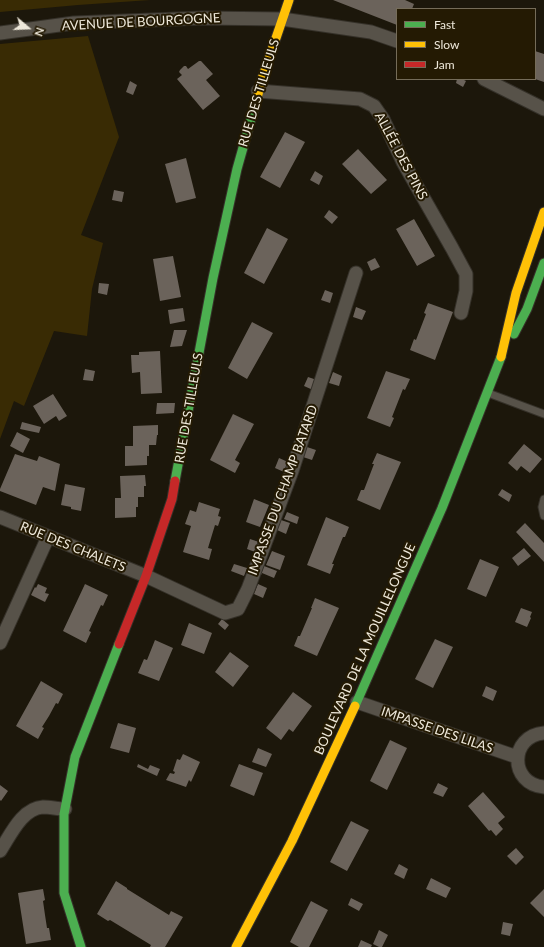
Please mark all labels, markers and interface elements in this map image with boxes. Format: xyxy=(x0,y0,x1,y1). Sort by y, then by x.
north arrow xyxy=(8,8,48,48)
legend xyxy=(396,8,536,80)
street label: AVENUE DE BOURGOGNE xyxy=(61,10,221,34)
text: Fast xyxy=(434,17,455,32)
text: N xyxy=(32,26,47,38)
street label: RUE DES TILLEULS xyxy=(235,37,283,149)
text: Slow xyxy=(434,37,459,52)
text: Jam xyxy=(434,57,455,72)
street label: ALLÉE DES PINS xyxy=(371,110,431,202)
street label: RUE DES TILLEULS xyxy=(172,352,206,464)
street label: IMPASSE DU CHAMP BATARD xyxy=(245,403,321,577)
street label: RUE DES CHALETS xyxy=(18,519,128,575)
street label: BOULEVARD DE LA MOUILLELONGUE xyxy=(311,541,419,757)
street label: IMPASSE DES LILAS xyxy=(379,704,495,756)

